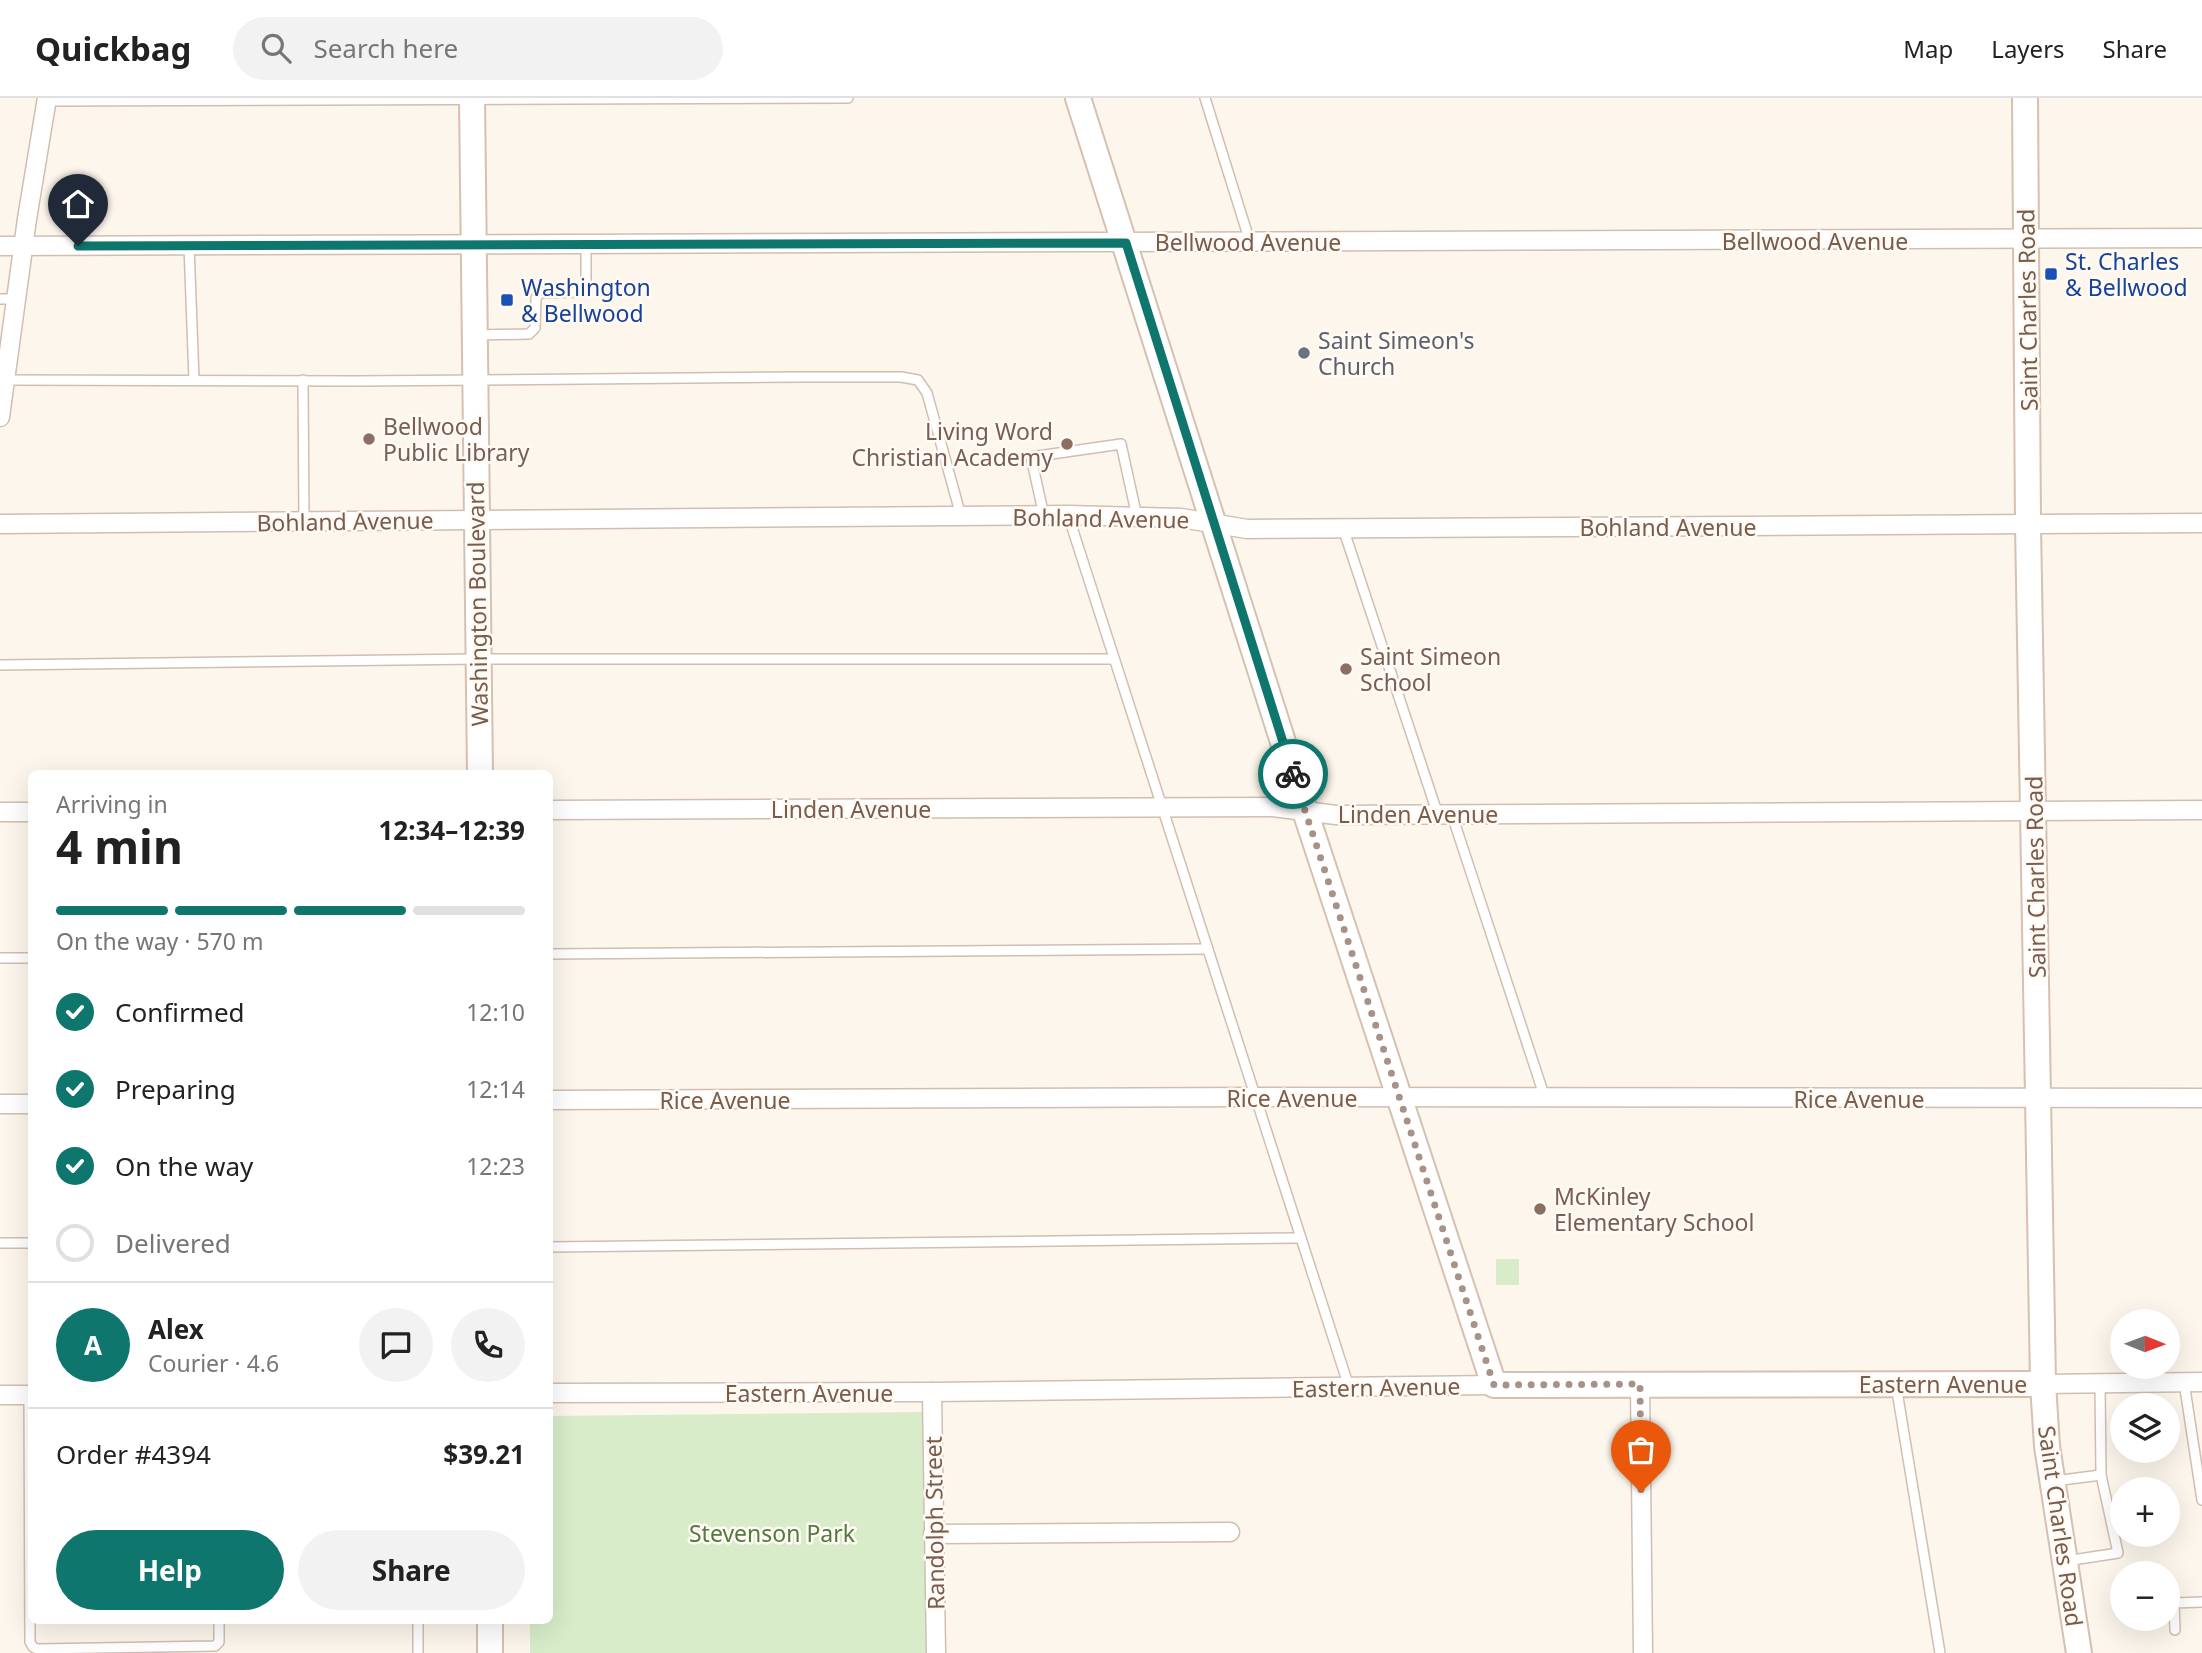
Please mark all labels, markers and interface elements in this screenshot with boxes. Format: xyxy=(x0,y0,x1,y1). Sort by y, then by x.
search box xyxy=(233,17,723,80)
text: Quickbag xyxy=(35,26,191,71)
icon: search xyxy=(257,29,295,67)
text: Search here xyxy=(313,30,458,66)
text: Map xyxy=(1903,32,1953,65)
text: Layers xyxy=(1991,32,2065,65)
text: Share xyxy=(2103,32,2167,65)
pin xyxy=(48,174,108,246)
icon: home xyxy=(59,185,97,223)
street label: Saint Charles Road xyxy=(2009,209,2045,411)
street label: Bellwood Avenue xyxy=(1722,225,1908,257)
street label: Bellwood Avenue xyxy=(1155,226,1341,258)
place label: St. Charles & Bellwood xyxy=(2065,245,2188,303)
marker: St. Charles & Bellwood xyxy=(2043,266,2059,282)
place label: Washington & Bellwood xyxy=(521,271,651,329)
marker: Washington & Bellwood xyxy=(499,292,515,308)
place label: Saint Simeon's Church xyxy=(1318,324,1474,382)
marker: Saint Simeon's Church xyxy=(1296,345,1312,361)
place label: Bellwood Public Library xyxy=(383,410,530,468)
place label: Living Word Christian Academy xyxy=(851,415,1053,473)
marker: Bellwood Public Library xyxy=(361,431,377,447)
marker: Living Word Christian Academy xyxy=(1059,436,1075,452)
street label: Washington Boulevard xyxy=(459,481,495,727)
street label: Bohland Avenue xyxy=(1012,500,1190,536)
street label: Bohland Avenue xyxy=(256,503,434,539)
street label: Bohland Avenue xyxy=(1579,511,1757,543)
place label: Saint Simeon School xyxy=(1360,640,1501,698)
marker: Saint Simeon School xyxy=(1338,661,1354,677)
courier xyxy=(1258,739,1328,809)
icon: bike xyxy=(1274,755,1312,793)
street label: Saint Charles Road xyxy=(2017,776,2053,978)
text: Arriving in xyxy=(56,788,168,820)
street label: Linden Avenue xyxy=(771,793,931,825)
street label: Linden Avenue xyxy=(1338,798,1498,830)
text: 12:34–12:39 xyxy=(378,812,525,848)
text: 4 min xyxy=(56,815,183,877)
text: On the way · 570 m xyxy=(56,925,263,957)
icon: check xyxy=(56,993,94,1031)
text: Confirmed xyxy=(115,994,245,1030)
text: 12:10 xyxy=(466,996,525,1028)
icon: check xyxy=(56,1070,94,1108)
text: Preparing xyxy=(115,1071,236,1107)
text: 12:14 xyxy=(466,1073,525,1105)
street label: Rice Avenue xyxy=(1227,1082,1358,1114)
street label: Rice Avenue xyxy=(1794,1083,1925,1115)
street label: Rice Avenue xyxy=(660,1084,791,1116)
icon: check xyxy=(56,1147,94,1185)
text: On the way xyxy=(115,1148,253,1184)
text: 12:23 xyxy=(466,1150,525,1182)
place label: McKinley Elementary School xyxy=(1554,1180,1754,1238)
marker: McKinley Elementary School xyxy=(1532,1201,1548,1217)
text: Delivered xyxy=(115,1225,231,1261)
button: chat xyxy=(359,1308,433,1382)
button: phone xyxy=(451,1308,525,1382)
north arrow xyxy=(2110,1309,2180,1379)
map controls xyxy=(2110,1309,2180,1631)
text: Alex xyxy=(148,1311,204,1347)
text: A xyxy=(84,1327,102,1363)
text: Courier · 4.6 xyxy=(148,1347,279,1379)
street label: Eastern Avenue xyxy=(1859,1368,2027,1400)
street label: Eastern Avenue xyxy=(1292,1370,1460,1404)
street label: Eastern Avenue xyxy=(725,1377,893,1409)
button: layers xyxy=(2110,1393,2180,1463)
pin xyxy=(1611,1420,1671,1492)
street label: Saint Charles Road xyxy=(2031,1424,2091,1628)
icon: bag xyxy=(1622,1431,1660,1469)
text: Order #4394 xyxy=(56,1436,211,1472)
text: $39.21 xyxy=(443,1436,525,1472)
street label: Randolph Street xyxy=(916,1436,952,1610)
button: + xyxy=(2110,1477,2180,1547)
park label: Stevenson Park xyxy=(689,1517,856,1549)
button: Help xyxy=(56,1530,284,1610)
button: Share xyxy=(298,1530,525,1610)
button: − xyxy=(2110,1561,2180,1631)

